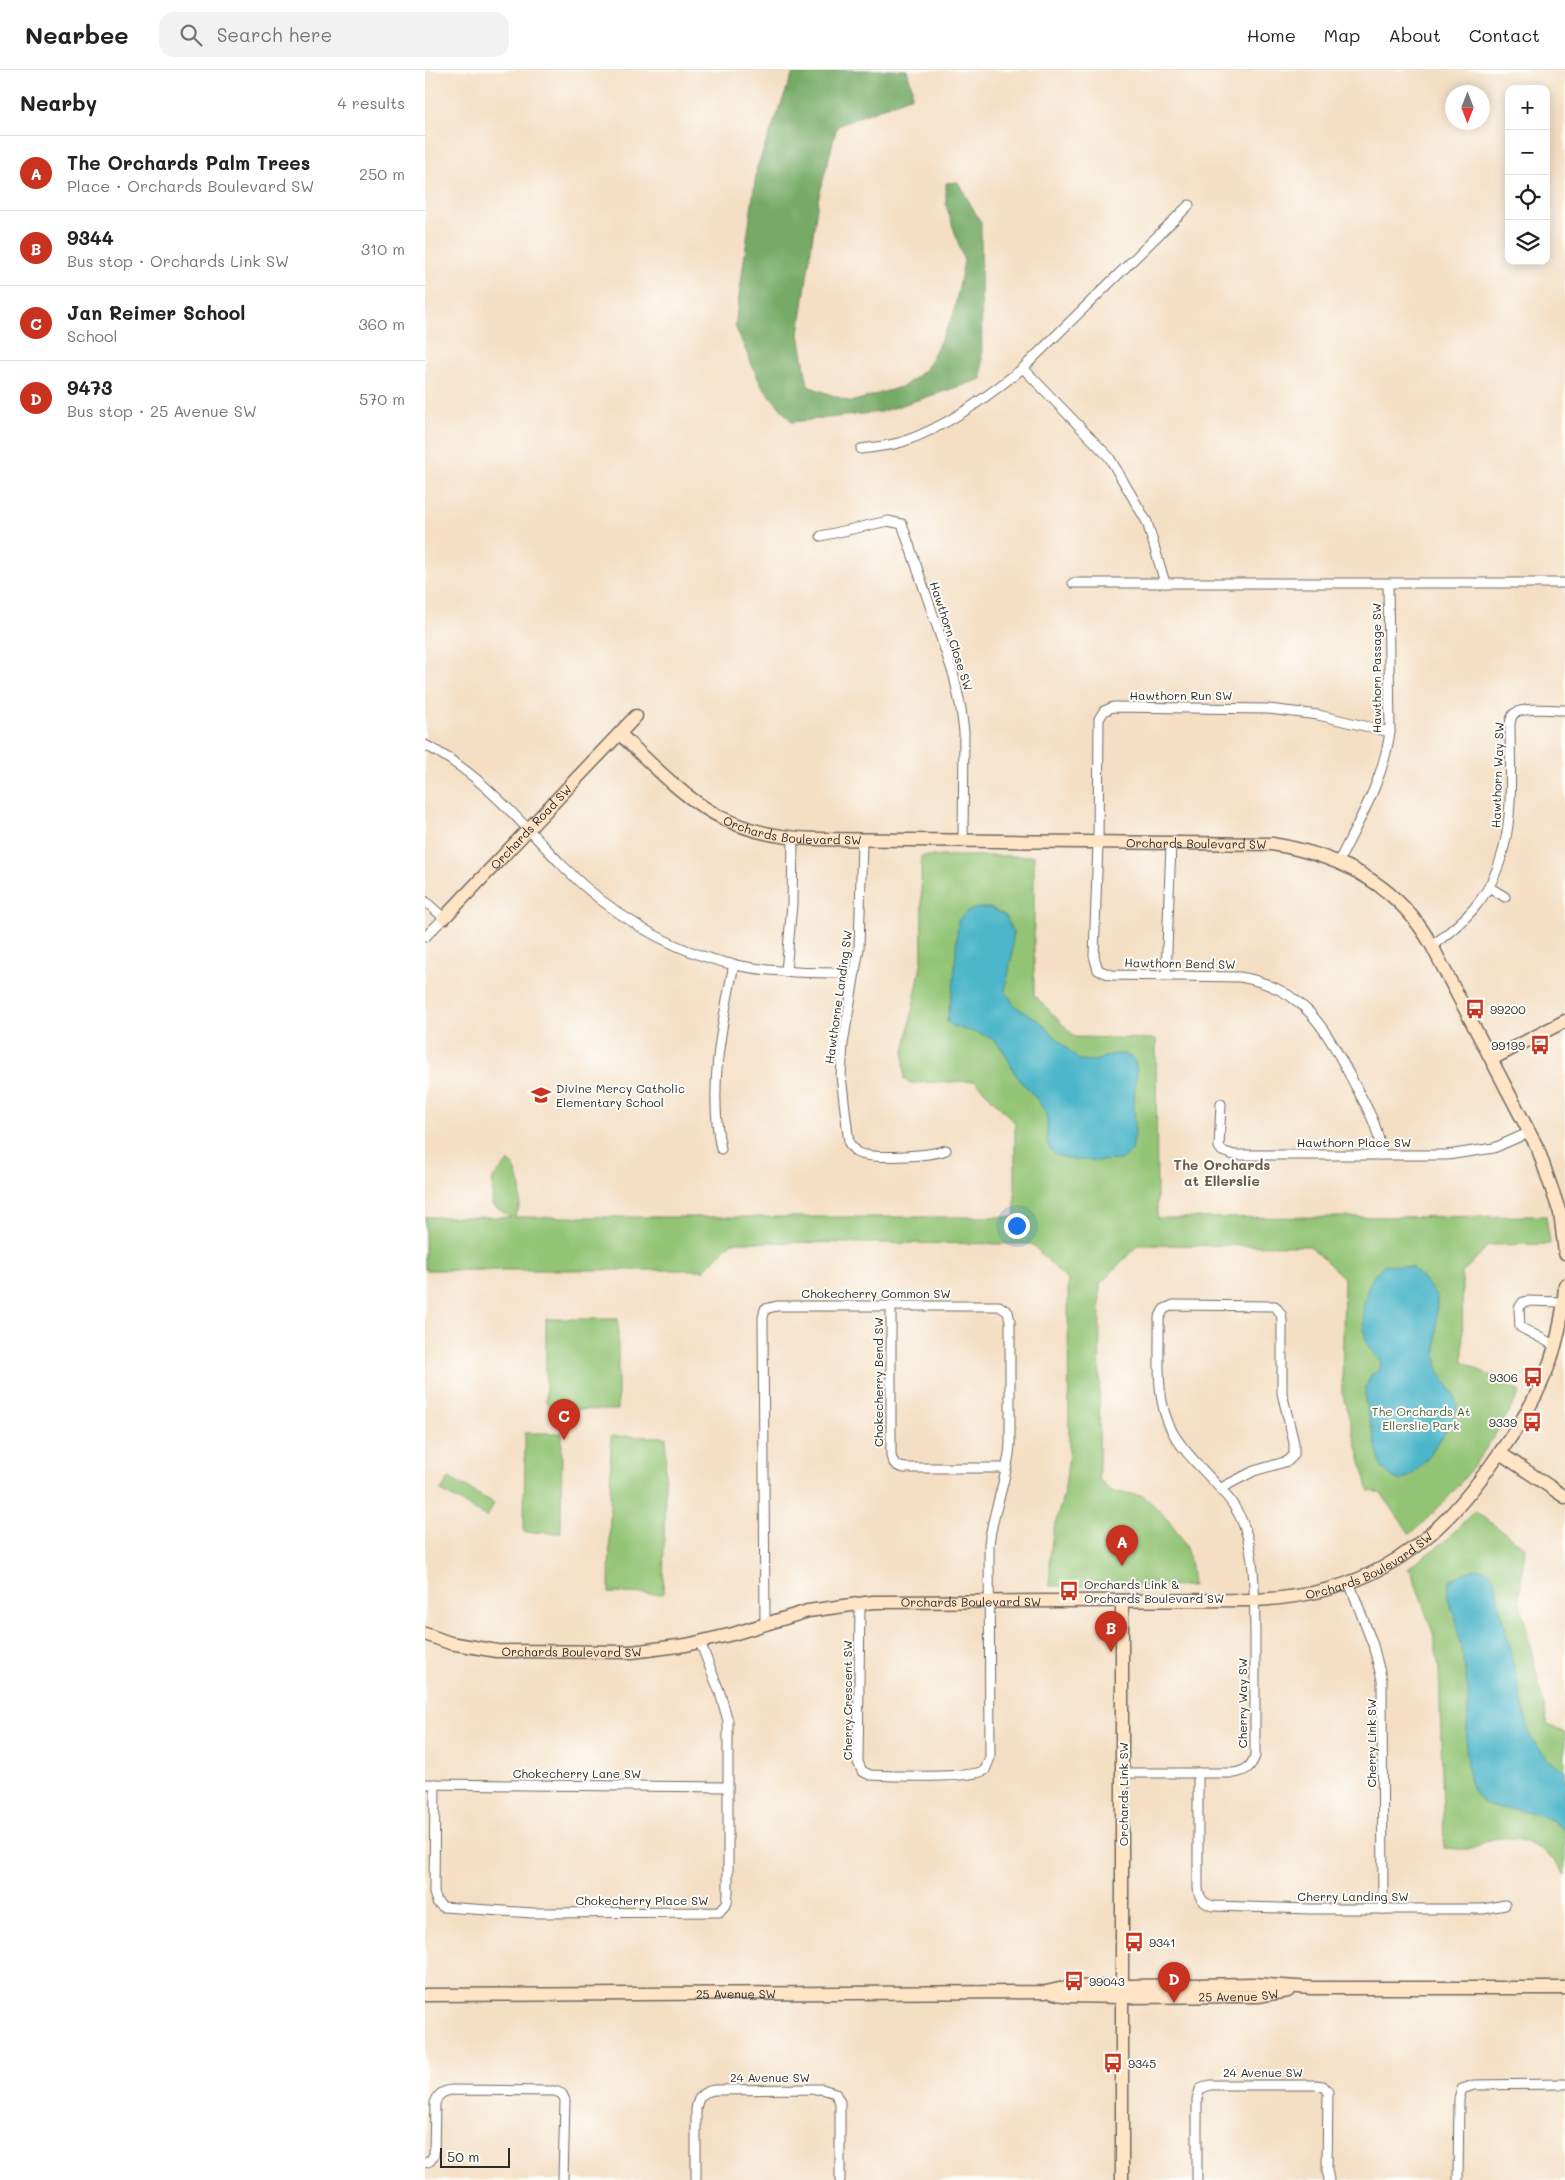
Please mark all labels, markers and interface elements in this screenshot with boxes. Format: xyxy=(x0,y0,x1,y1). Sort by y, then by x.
search box xyxy=(159,12,509,57)
text: Nearbee xyxy=(25,19,129,50)
icon: search xyxy=(177,21,205,49)
text: Search here xyxy=(217,22,332,47)
text: Home xyxy=(1247,23,1296,47)
text: Map xyxy=(1324,23,1360,47)
text: About xyxy=(1388,23,1441,47)
text: Contact xyxy=(1469,23,1540,47)
north arrow xyxy=(1445,85,1490,130)
map controls xyxy=(1505,85,1550,265)
button: + xyxy=(1505,85,1550,130)
text: Nearby xyxy=(20,89,97,116)
text: 4 results xyxy=(337,92,405,113)
button: − xyxy=(1505,130,1550,175)
text: The Orchards Palm Trees xyxy=(67,150,310,175)
text: A xyxy=(30,163,42,184)
text: 250 m xyxy=(359,163,405,184)
text: Place · Orchards Boulevard SW xyxy=(67,175,314,196)
button: locate xyxy=(1505,175,1550,220)
button: layers xyxy=(1505,220,1550,265)
text: 9344 xyxy=(67,225,114,250)
text: B xyxy=(31,238,41,259)
text: 310 m xyxy=(361,238,405,259)
text: Bus stop · Orchards Link SW xyxy=(67,250,289,271)
text: Jan Reimer School xyxy=(67,300,245,325)
text: C xyxy=(30,313,42,334)
text: 360 m xyxy=(358,313,405,334)
text: School xyxy=(67,325,117,346)
text: 9473 xyxy=(67,375,112,400)
text: D xyxy=(30,388,42,409)
text: 570 m xyxy=(359,388,405,409)
text: Bus stop · 25 Avenue SW xyxy=(67,400,257,421)
street label: Hawthorn Close SW xyxy=(927,579,977,693)
street label: Hawthorn Passage SW xyxy=(1368,603,1384,733)
street label: Hawthorn Run SW xyxy=(1129,687,1233,703)
street label: Hawthorn Way SW xyxy=(1487,722,1507,828)
street label: Orchards Road SW xyxy=(487,781,575,873)
street label: Orchards Boulevard SW xyxy=(721,812,862,848)
street label: Orchards Boulevard SW xyxy=(1126,834,1267,852)
street label: Hawthorne Landing SW xyxy=(821,929,855,1065)
street label: Hawthorn Bend SW xyxy=(1124,954,1236,972)
bus stop icon: 99200 xyxy=(1464,998,1486,1020)
place label: 99200 xyxy=(1490,1001,1526,1017)
bus stop icon: 99199 xyxy=(1529,1034,1551,1056)
place label: 99199 xyxy=(1491,1037,1525,1053)
place label: Divine Mercy Catholic Elementary School xyxy=(556,1080,685,1110)
school or university icon: Divine Mercy Catholic Elementary School xyxy=(530,1084,552,1106)
street label: Hawthorn Place SW xyxy=(1297,1134,1411,1150)
district label: The Orchards at Ellerslie xyxy=(1174,1155,1270,1190)
your location xyxy=(1004,1213,1030,1239)
street label: Chokecherry Common SW xyxy=(801,1285,951,1301)
street label: Chokecherry Bend SW xyxy=(870,1317,886,1447)
bus stop icon: 9306 xyxy=(1522,1366,1544,1388)
place label: 9306 xyxy=(1489,1369,1518,1385)
pin: C xyxy=(548,1399,580,1440)
park label: The Orchards At Ellerslie Park xyxy=(1372,1403,1470,1433)
bus stop icon: 9339 xyxy=(1521,1411,1543,1433)
place label: 9339 xyxy=(1489,1414,1517,1430)
pin: A xyxy=(1106,1525,1138,1566)
street label: Orchards Boulevard SW xyxy=(1304,1528,1436,1602)
place label: Orchards Link & Orchards Boulevard SW xyxy=(1084,1576,1224,1606)
bus stop icon: Orchards Link & Orchards Boulevard SW xyxy=(1058,1580,1080,1602)
street label: Orchards Boulevard SW xyxy=(901,1593,1041,1610)
pin: B xyxy=(1095,1611,1127,1652)
street label: Cherry Crescent SW xyxy=(839,1640,855,1760)
street label: Orchards Boulevard SW xyxy=(501,1643,643,1660)
street label: Cherry Way SW xyxy=(1234,1658,1250,1748)
street label: Cherry Link SW xyxy=(1363,1698,1379,1788)
street label: Orchards Link SW xyxy=(1115,1742,1131,1846)
street label: Chokecherry Lane SW xyxy=(513,1765,641,1781)
street label: Cherry Landing SW xyxy=(1297,1888,1409,1904)
street label: Chokecherry Place SW xyxy=(575,1892,709,1908)
bus stop icon: 9341 xyxy=(1123,1931,1145,1953)
place label: 9341 xyxy=(1149,1934,1176,1950)
pin: D xyxy=(1158,1962,1190,2003)
bus stop icon: 99043 xyxy=(1063,1970,1085,1992)
place label: 99043 xyxy=(1089,1973,1125,1989)
street label: 25 Avenue SW xyxy=(696,1985,776,2002)
street label: 25 Avenue SW xyxy=(1198,1985,1280,2004)
bus stop icon: 9345 xyxy=(1102,2052,1124,2074)
place label: 9345 xyxy=(1128,2055,1156,2071)
street label: 24 Avenue SW xyxy=(1223,2064,1303,2080)
street label: 24 Avenue SW xyxy=(730,2069,810,2085)
scale bar xyxy=(440,2145,510,2168)
text: 50 m xyxy=(447,2147,479,2166)

